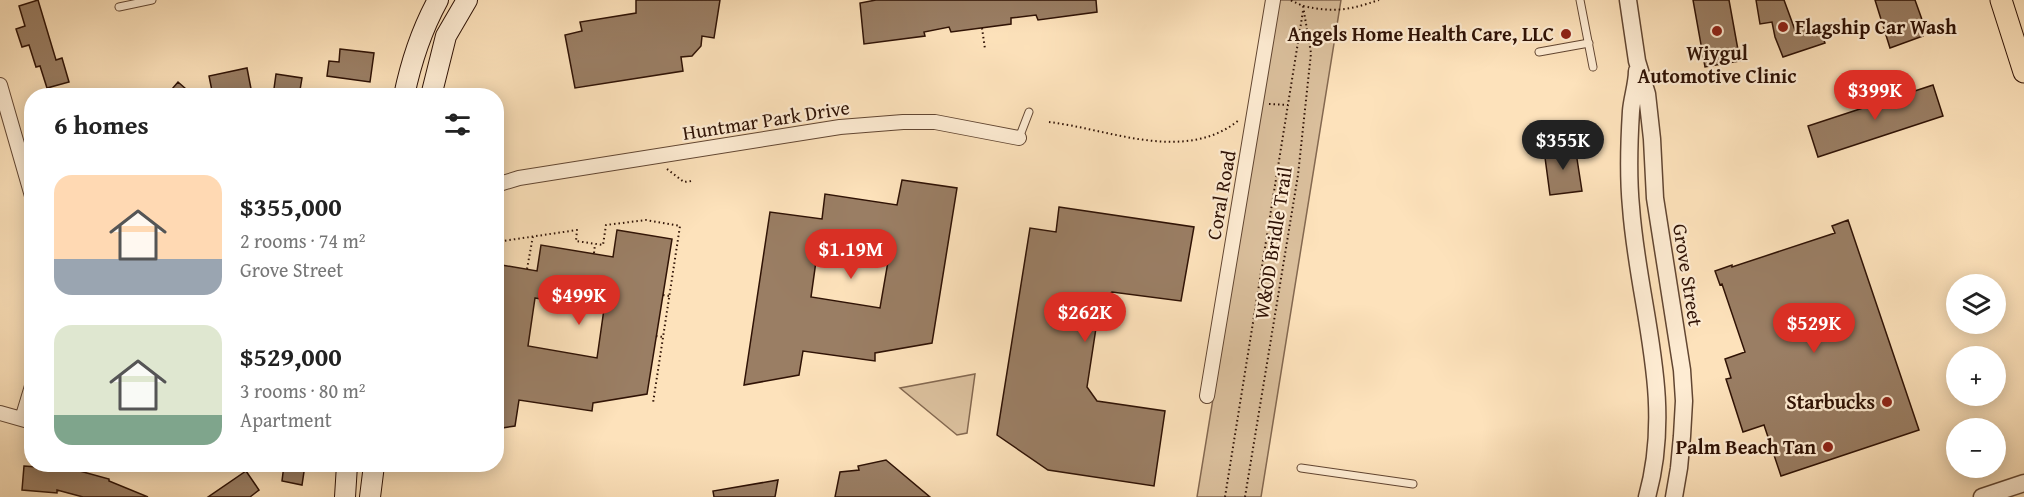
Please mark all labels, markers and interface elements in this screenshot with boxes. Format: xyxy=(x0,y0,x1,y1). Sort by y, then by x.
place label: Flagship Car Wash xyxy=(1795,12,1957,41)
place label: Angels Home Health Care, LLC xyxy=(1288,19,1554,48)
marker: Flagship Car Wash xyxy=(1776,20,1790,34)
marker: Wiygul Automotive Clinic xyxy=(1710,24,1724,38)
marker: Angels Home Health Care, LLC xyxy=(1559,27,1573,41)
place label: Wiygul Automotive Clinic xyxy=(1638,38,1796,90)
pin: $399K xyxy=(1833,70,1917,121)
text: $399K xyxy=(1848,75,1902,104)
street label: Huntmar Park Drive xyxy=(680,92,852,147)
text: 6 homes xyxy=(54,105,149,144)
icon: filters xyxy=(441,108,474,141)
pin: $355K xyxy=(1521,120,1605,171)
text: $355K xyxy=(1536,125,1590,154)
street label: Coral Road xyxy=(1198,148,1243,242)
street label: W&OD Bridle Trail xyxy=(1246,164,1299,321)
text: $355,000 xyxy=(240,187,342,226)
icon: home xyxy=(102,199,174,271)
street label: Grove Street xyxy=(1666,222,1711,328)
text: 2 rooms · 74 m² xyxy=(240,226,366,255)
pin: $1.19M xyxy=(802,229,900,280)
text: $1.19M xyxy=(819,234,883,263)
text: Grove Street xyxy=(240,255,343,284)
map controls xyxy=(1946,274,2006,478)
button: layers xyxy=(1946,274,2006,334)
pin: $499K xyxy=(537,275,621,326)
text: $499K xyxy=(552,280,606,309)
pin: $262K xyxy=(1043,292,1127,343)
text: $262K xyxy=(1058,297,1112,326)
pin: $529K xyxy=(1772,303,1856,354)
text: $529K xyxy=(1787,308,1841,337)
text: $529,000 xyxy=(240,337,342,376)
button: + xyxy=(1946,346,2006,406)
icon: home xyxy=(102,349,174,421)
text: 3 rooms · 80 m² xyxy=(240,376,366,405)
place label: Starbucks xyxy=(1786,387,1875,416)
marker: Starbucks xyxy=(1880,395,1894,409)
text: Apartment xyxy=(240,405,332,434)
button: − xyxy=(1946,418,2006,478)
place label: Palm Beach Tan xyxy=(1676,432,1816,461)
marker: Palm Beach Tan xyxy=(1821,440,1835,454)

